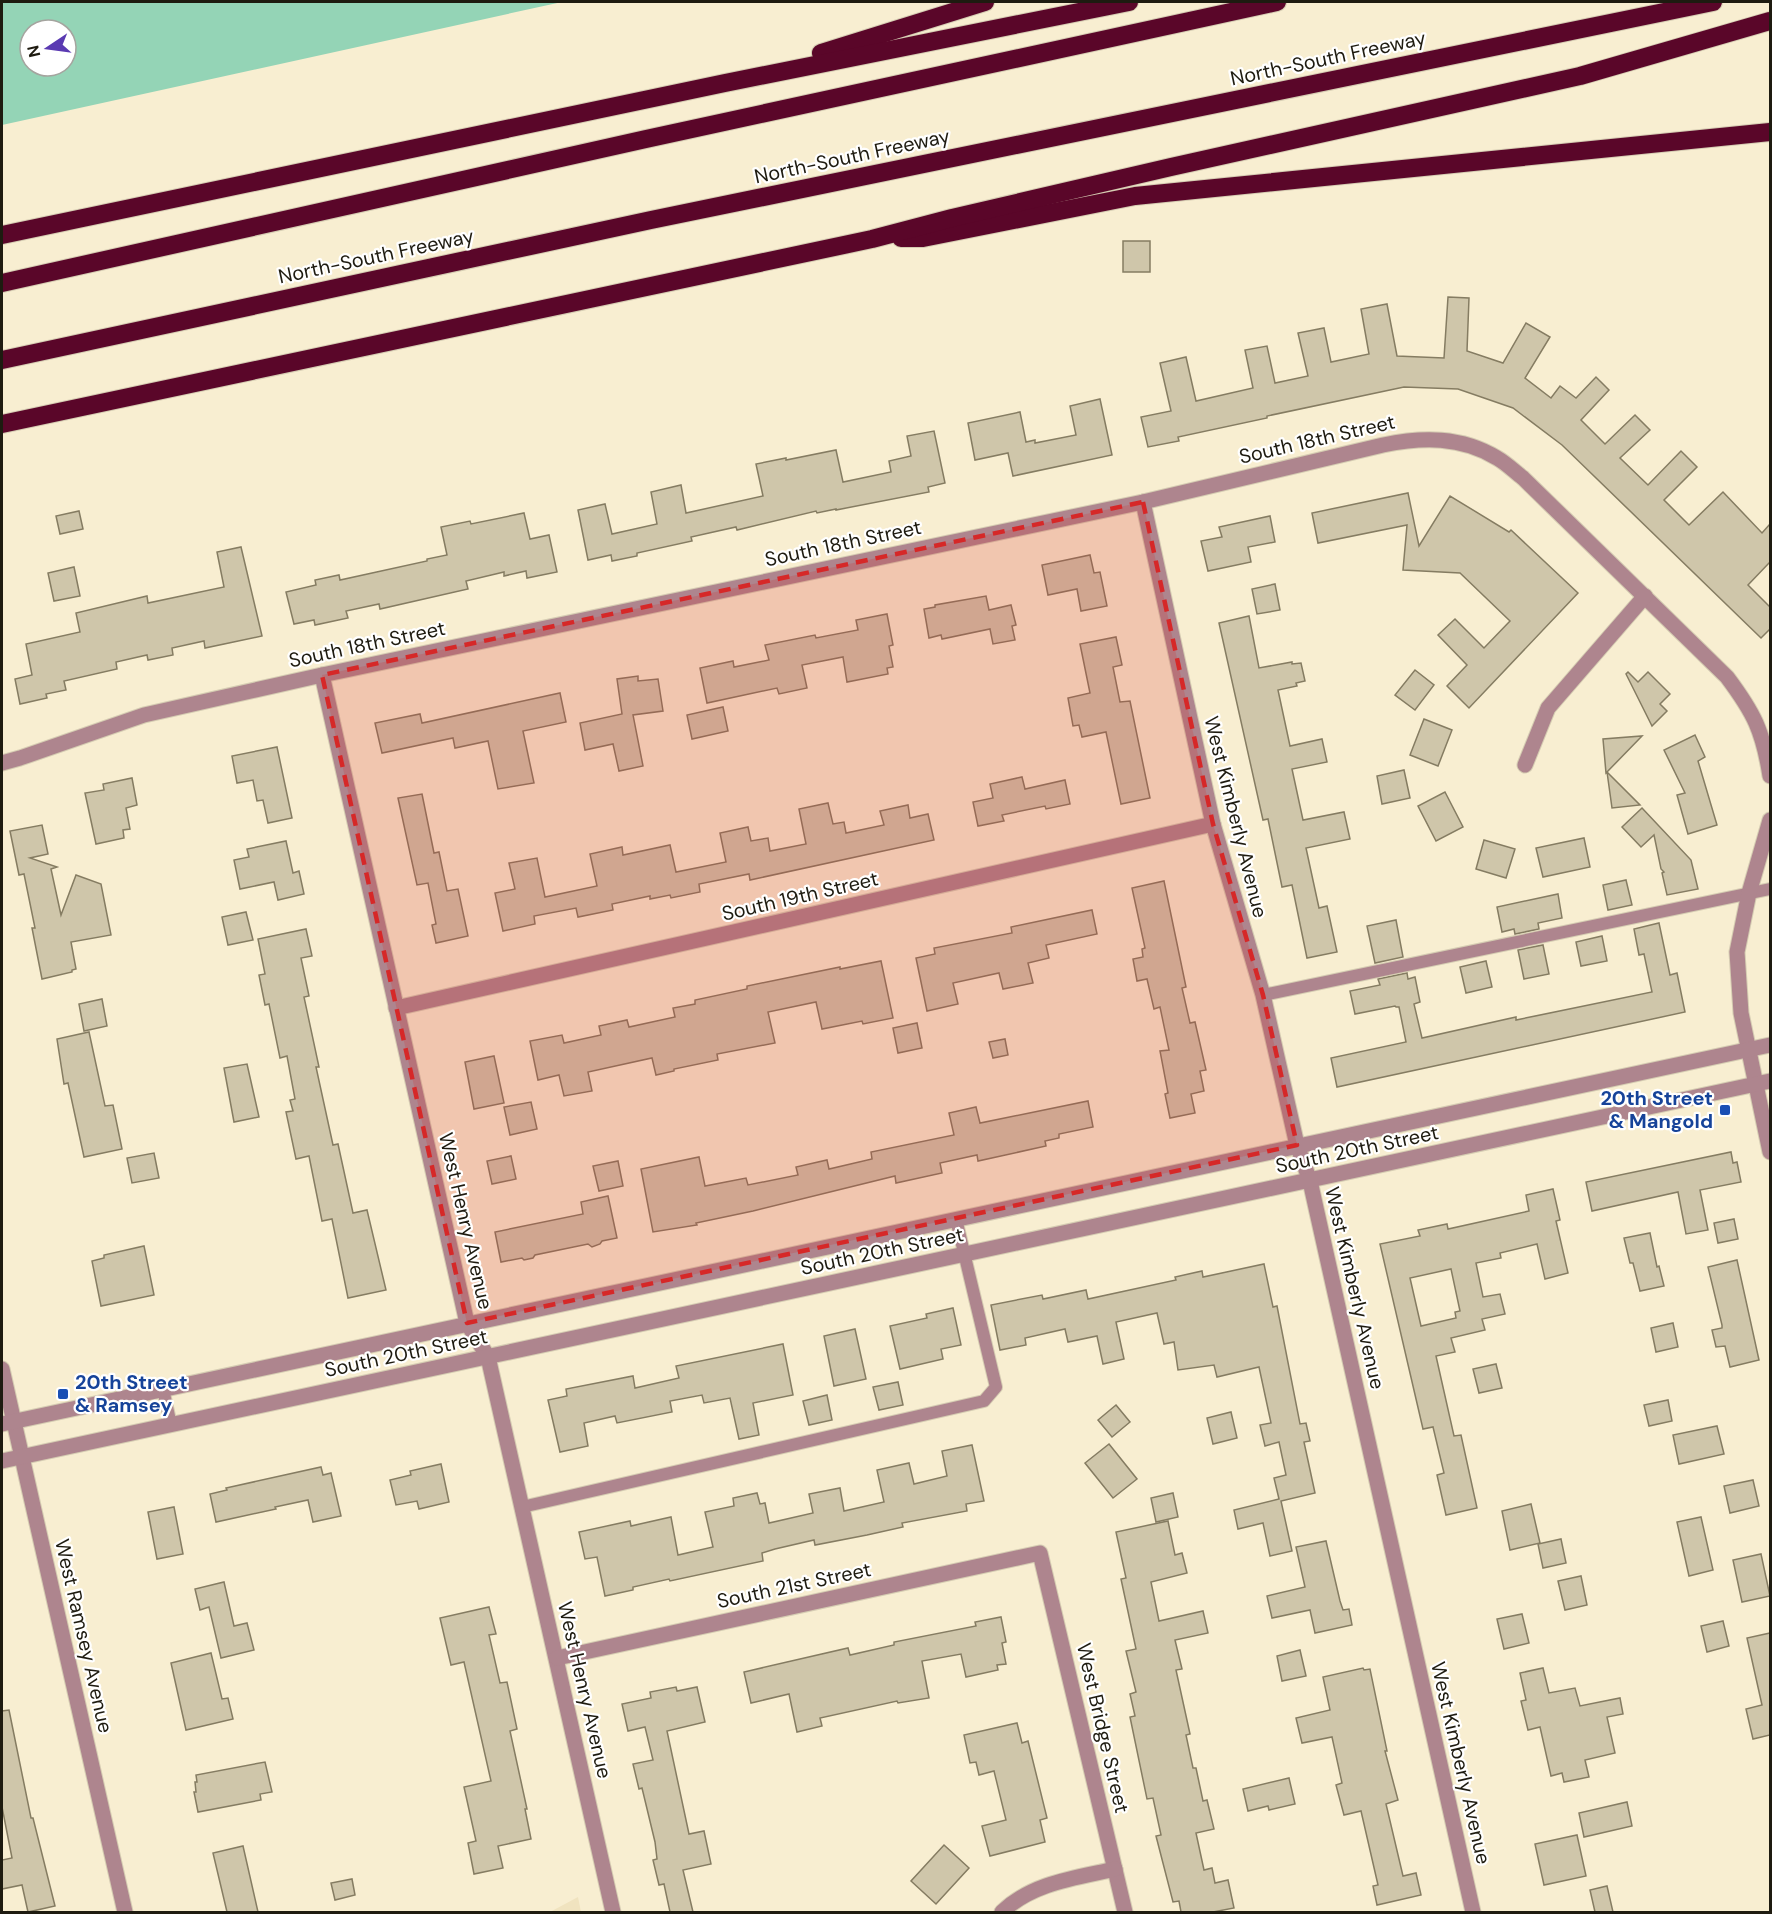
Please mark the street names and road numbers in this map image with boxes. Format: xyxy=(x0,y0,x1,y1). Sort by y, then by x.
street label: North-South Freeway xyxy=(1228,25,1428,91)
street label: North-South Freeway xyxy=(752,123,952,189)
street label: North-South Freeway xyxy=(276,223,476,289)
street label: South 18th Street xyxy=(1236,408,1398,470)
street label: South 18th Street xyxy=(762,514,924,572)
street label: South 18th Street xyxy=(286,615,448,673)
street label: West Kimberly Avenue xyxy=(1198,713,1274,921)
street label: South 19th Street xyxy=(719,865,881,927)
street label: South 20th Street xyxy=(1273,1119,1441,1179)
street label: West Henry Avenue xyxy=(433,1130,499,1312)
street label: West Kimberly Avenue xyxy=(1319,1184,1391,1392)
street label: South 20th Street xyxy=(798,1221,966,1281)
street label: South 20th Street xyxy=(322,1323,490,1383)
street label: West Ramsey Avenue xyxy=(49,1537,119,1735)
street label: South 21st Street xyxy=(715,1556,874,1614)
street label: West Henry Avenue xyxy=(552,1599,618,1781)
street label: West Bridge Street xyxy=(1071,1641,1135,1816)
street label: West Kimberly Avenue xyxy=(1425,1659,1497,1867)

